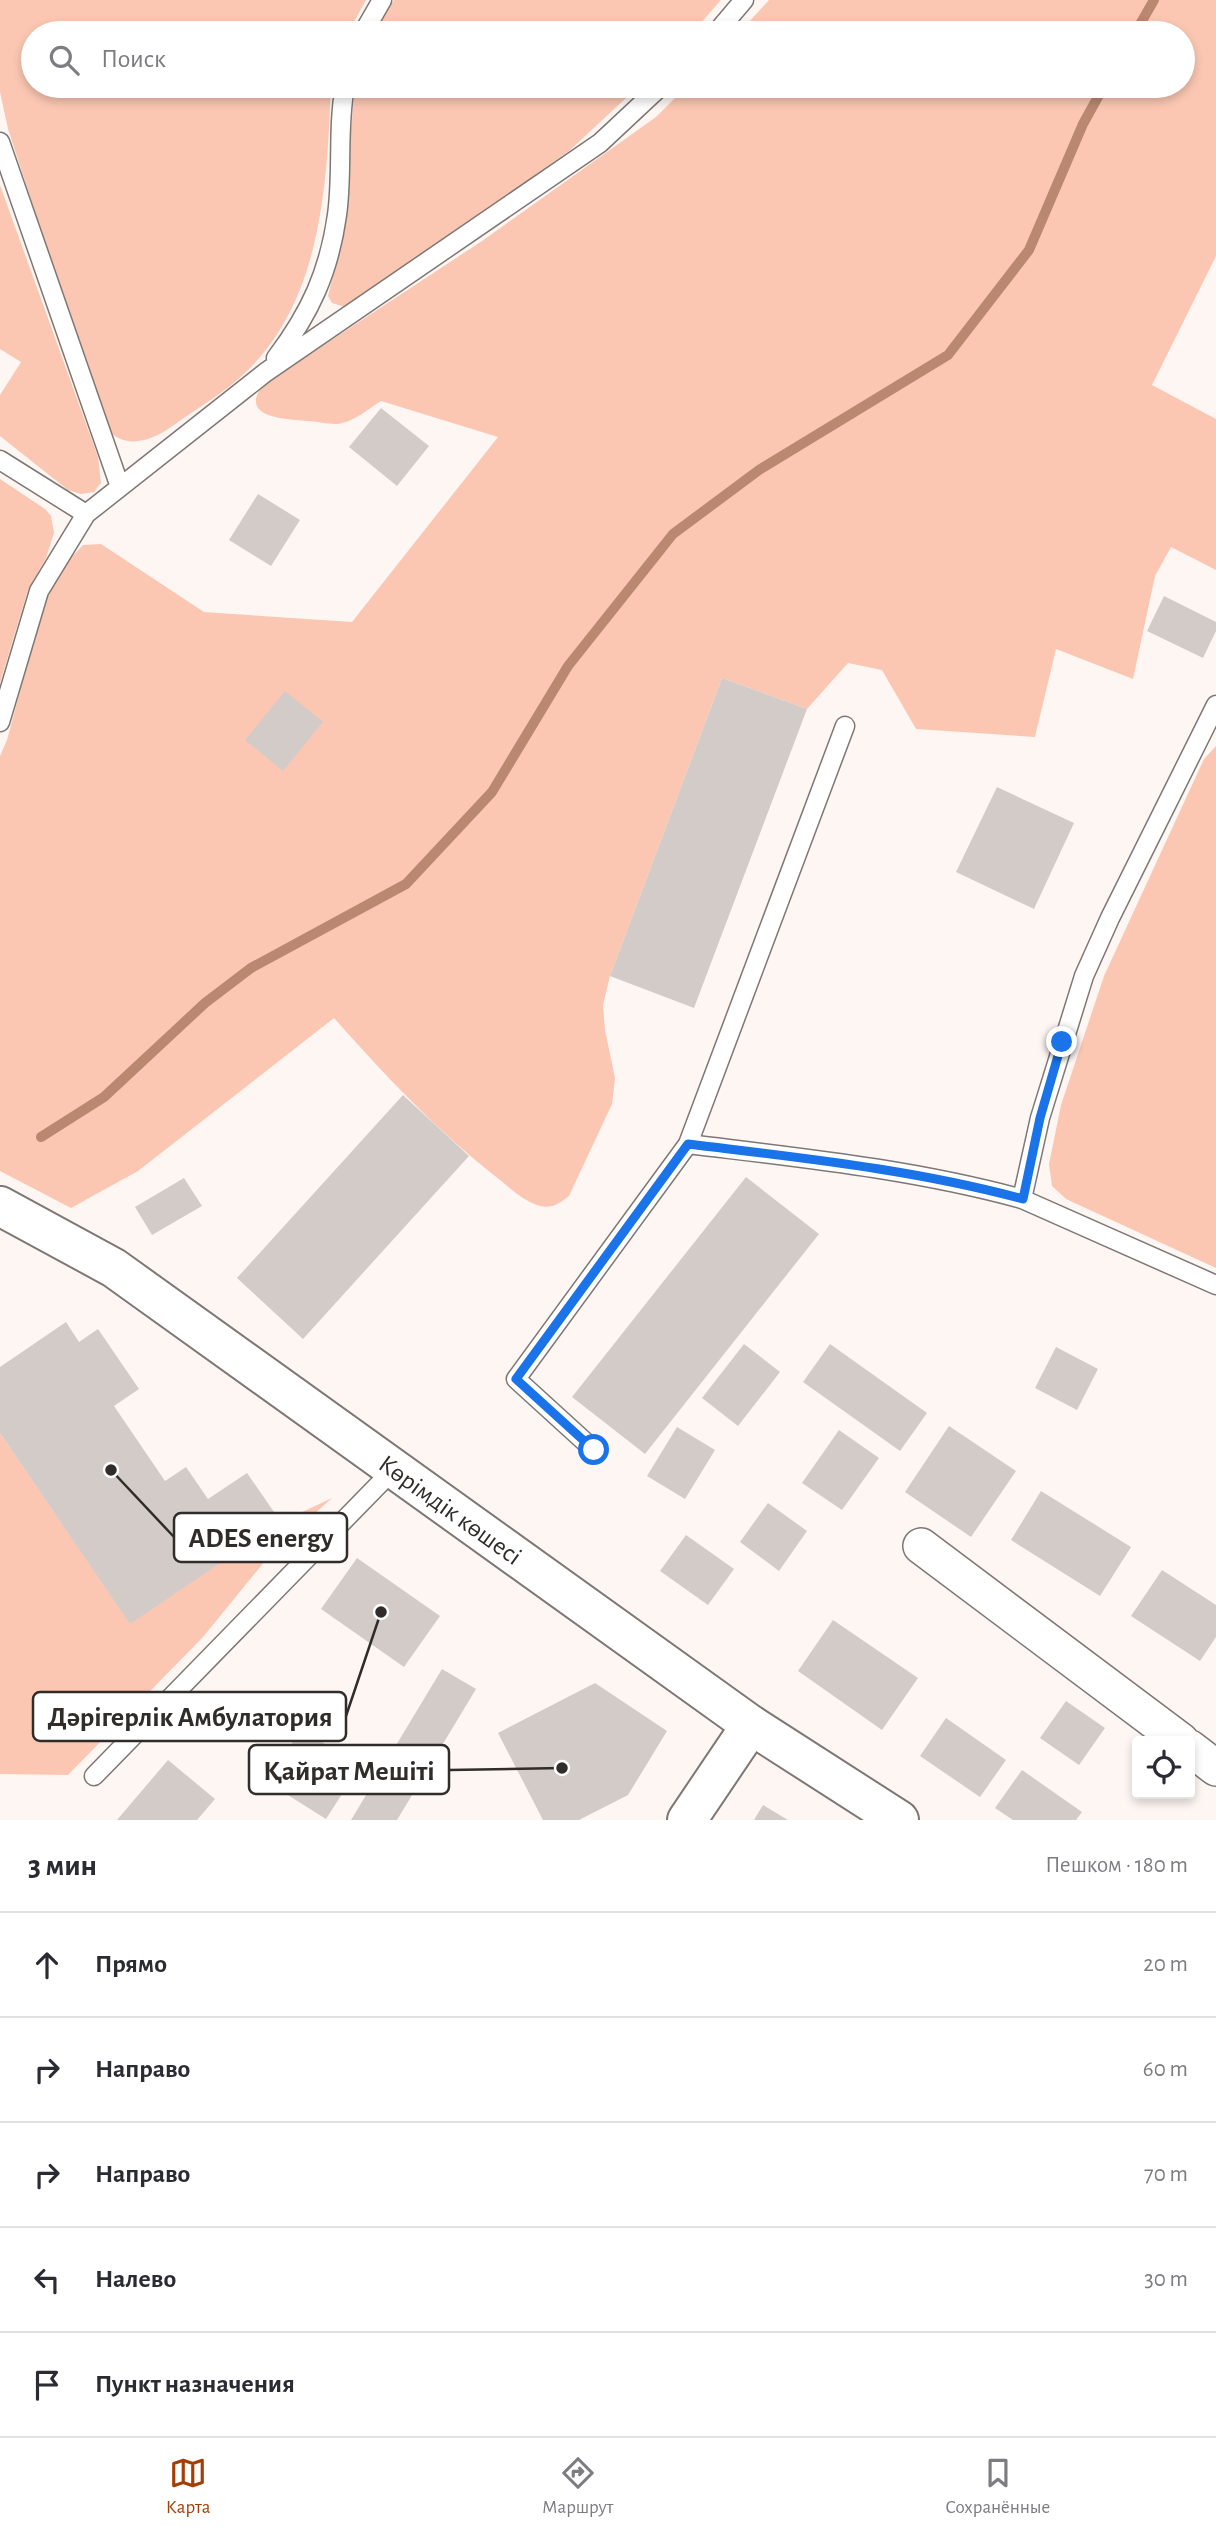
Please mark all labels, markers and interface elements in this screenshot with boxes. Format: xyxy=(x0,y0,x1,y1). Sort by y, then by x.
search box xyxy=(21,21,1195,98)
icon: search xyxy=(45,41,83,79)
text: Поиск xyxy=(101,46,166,72)
route end xyxy=(1046,1026,1077,1057)
route start xyxy=(578,1434,609,1465)
street label: Көрімдік көшесі xyxy=(374,1451,526,1570)
callout: ADES energy xyxy=(174,1513,347,1562)
text: ADES energy xyxy=(188,1525,334,1553)
callout: Дәрігерлік Амбулатория xyxy=(33,1692,346,1741)
text: Дәрігерлік Амбулатория xyxy=(47,1704,333,1732)
map controls xyxy=(1132,1736,1195,1799)
button: locate xyxy=(1132,1736,1195,1799)
callout: Қайрат Мешіті xyxy=(249,1745,449,1794)
text: Қайрат Мешіті xyxy=(263,1758,435,1786)
text: 3 мин xyxy=(28,1851,97,1881)
text: Пешком · 180 m xyxy=(1045,1854,1188,1877)
icon: ahead xyxy=(28,1946,66,1984)
text: Прямо xyxy=(95,1951,167,1977)
text: 20 m xyxy=(1143,1953,1188,1976)
icon: right xyxy=(28,2051,66,2089)
text: Направо xyxy=(95,2056,190,2082)
text: 60 m xyxy=(1143,2058,1188,2081)
icon: right xyxy=(28,2156,66,2194)
text: Направо xyxy=(95,2161,190,2187)
text: 70 m xyxy=(1144,2163,1188,2186)
icon: left xyxy=(28,2261,66,2299)
text: Налево xyxy=(95,2266,176,2292)
text: 30 m xyxy=(1144,2268,1188,2291)
icon: arrive xyxy=(28,2366,66,2404)
text: Пункт назначения xyxy=(95,2371,295,2397)
tab: Карта xyxy=(166,2454,210,2519)
tab: Маршрут xyxy=(542,2454,613,2519)
tab: Сохранённые xyxy=(945,2454,1050,2519)

